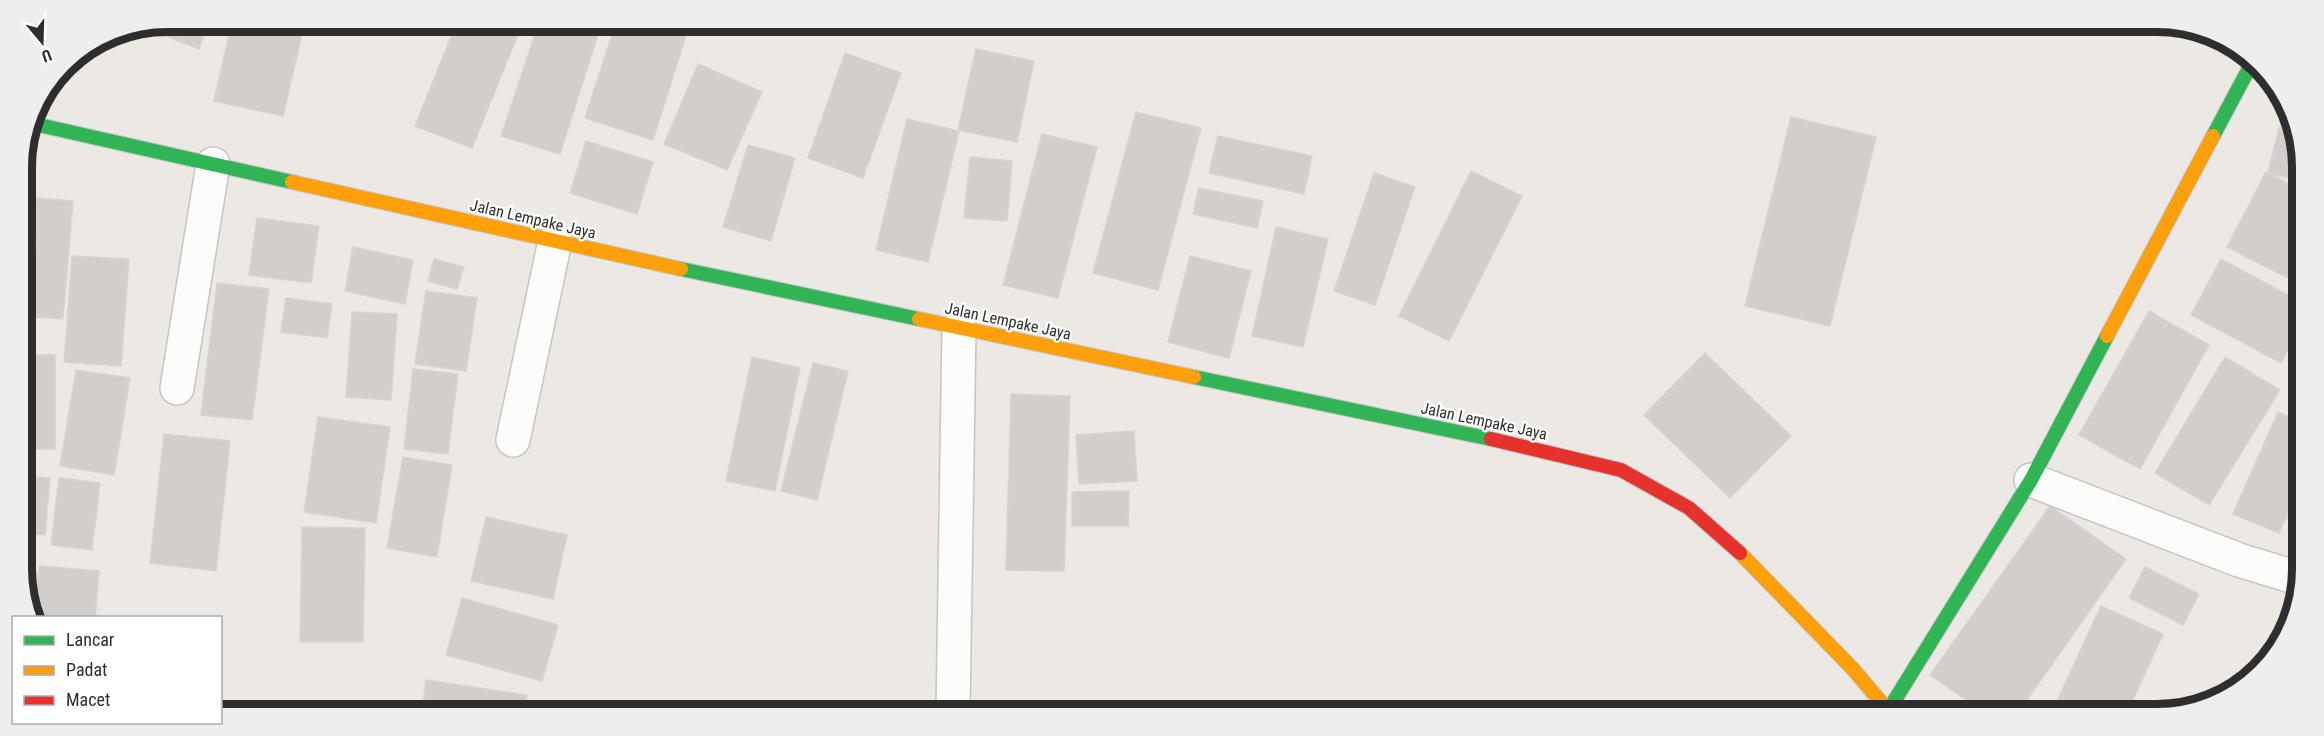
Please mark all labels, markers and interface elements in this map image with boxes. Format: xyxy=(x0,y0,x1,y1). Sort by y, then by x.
north arrow xyxy=(12,12,72,72)
text: U xyxy=(39,45,54,66)
street label: Jalan Lempake Jaya xyxy=(468,195,598,243)
street label: Jalan Lempake Jaya xyxy=(943,298,1073,344)
street label: Jalan Lempake Jaya xyxy=(1419,398,1549,444)
legend xyxy=(12,616,222,724)
text: Lancar xyxy=(66,629,115,650)
text: Padat xyxy=(66,659,107,680)
text: Macet xyxy=(66,689,110,710)

